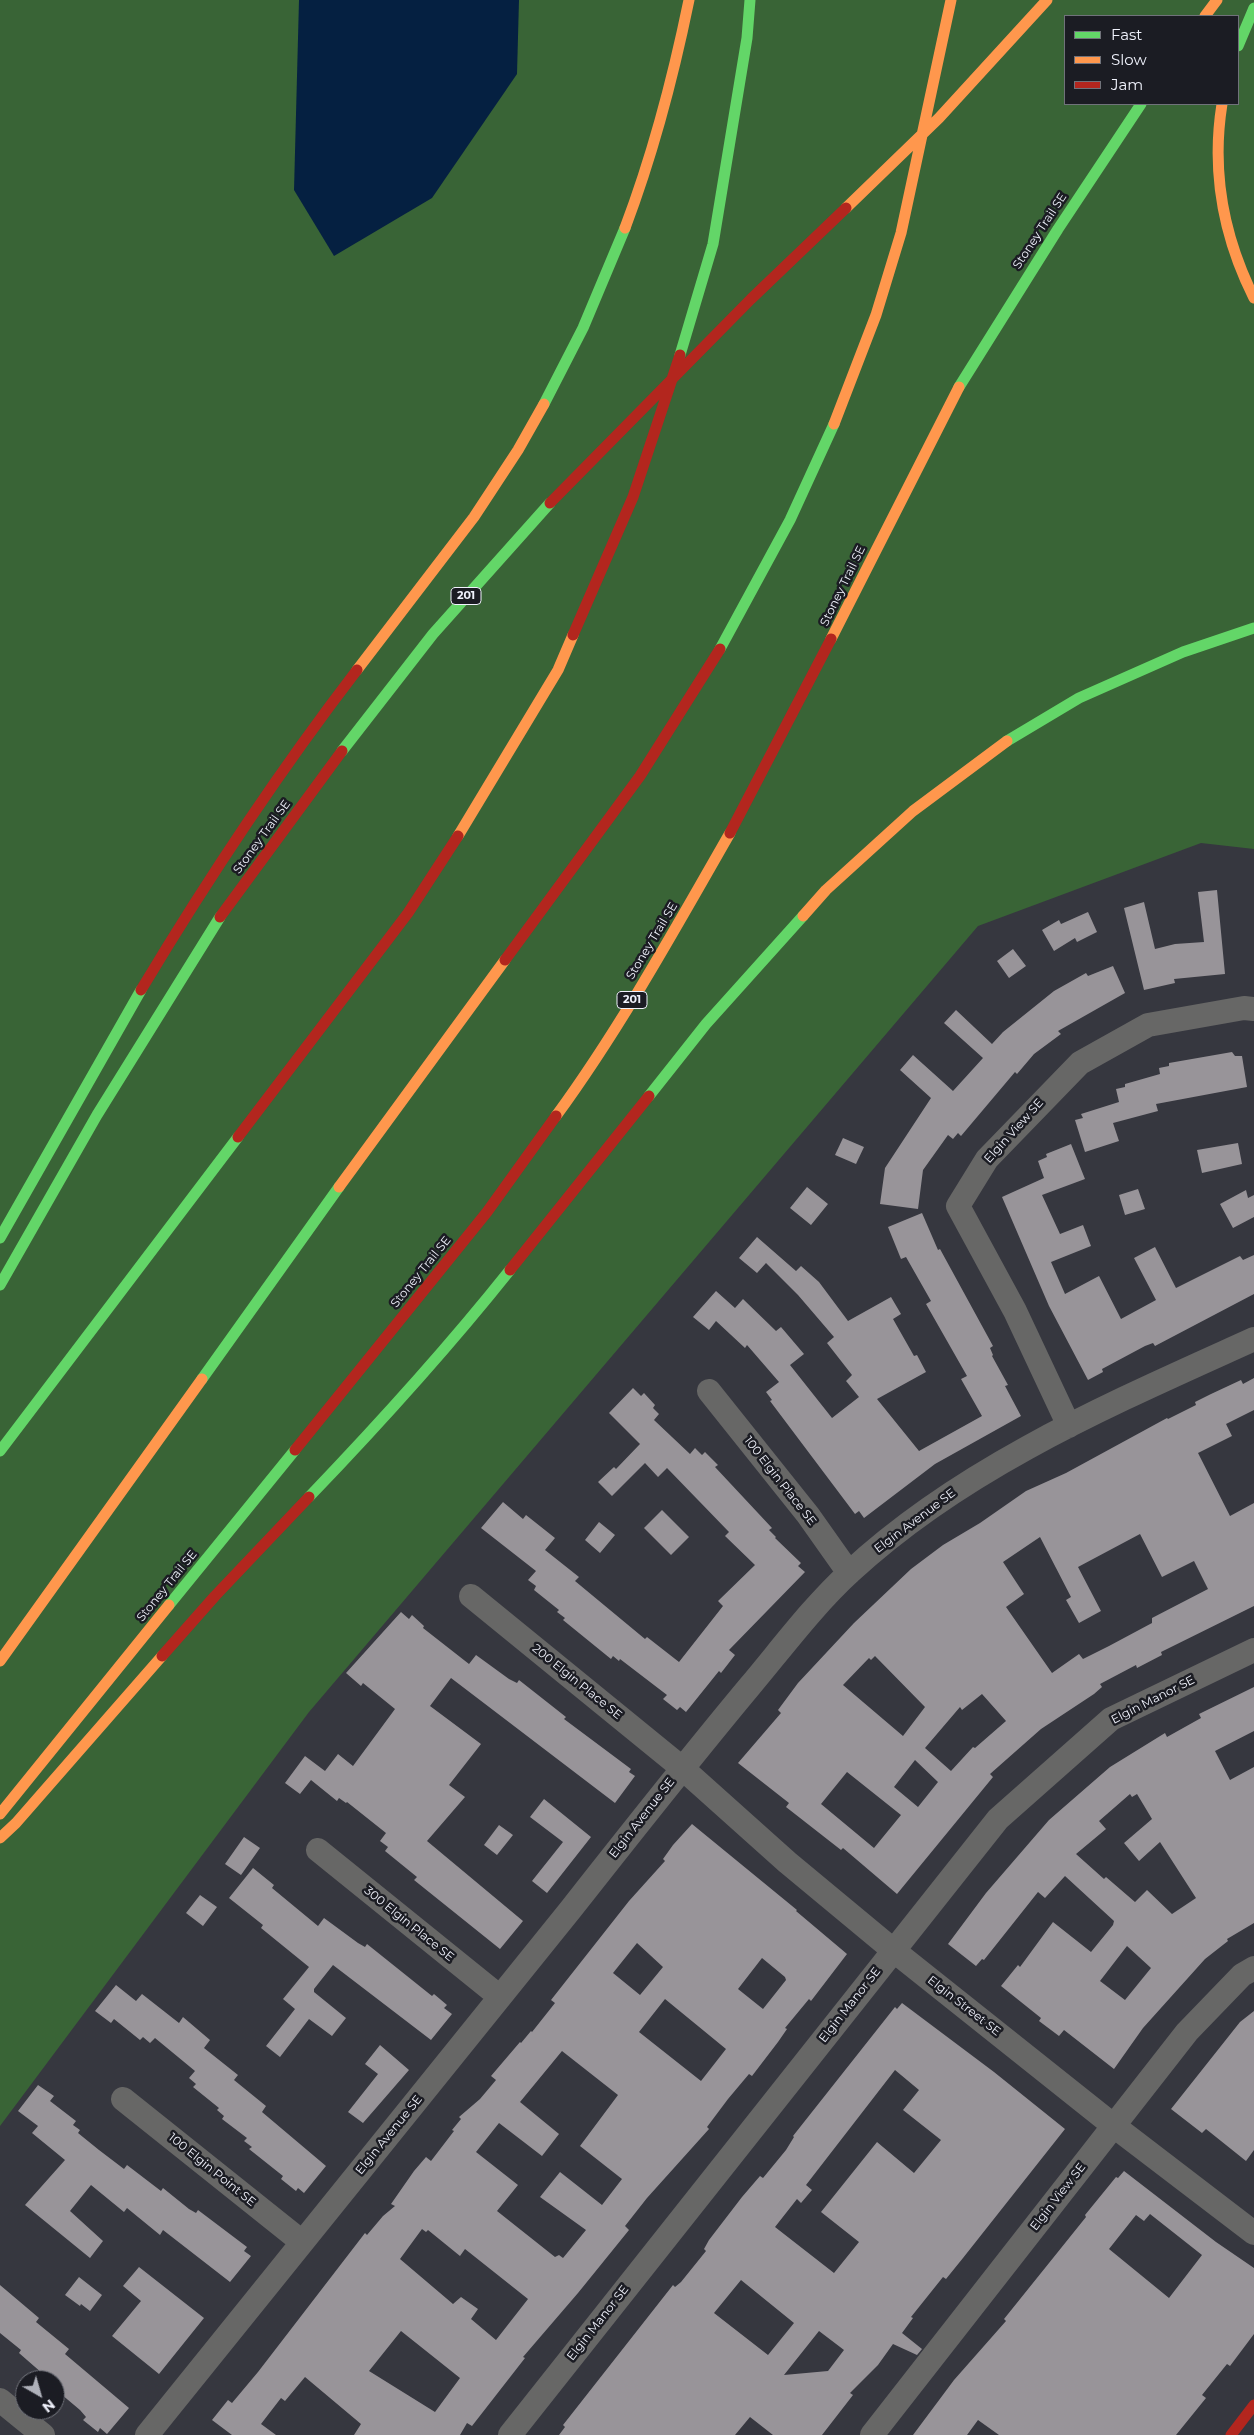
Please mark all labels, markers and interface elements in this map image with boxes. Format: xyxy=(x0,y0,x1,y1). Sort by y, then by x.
legend xyxy=(1064,15,1239,105)
text: Fast xyxy=(1111,25,1142,44)
text: Slow xyxy=(1111,50,1147,69)
text: Jam xyxy=(1111,75,1143,94)
street label: Stoney Trail SE xyxy=(1010,190,1070,272)
street label: Stoney Trail SE xyxy=(817,543,869,629)
road number: 201 xyxy=(451,588,481,604)
street label: Stoney Trail SE xyxy=(230,797,294,877)
street label: Stoney Trail SE xyxy=(623,900,681,982)
road number: 201 xyxy=(617,992,647,1008)
street label: Elgin View SE xyxy=(981,1096,1047,1166)
street label: Stoney Trail SE xyxy=(388,1233,454,1311)
street label: 100 Elgin Place SE xyxy=(741,1434,819,1528)
street label: Elgin Avenue SE xyxy=(872,1486,958,1556)
street label: Stoney Trail SE xyxy=(134,1547,200,1625)
street label: 200 Elgin Place SE xyxy=(529,1641,625,1723)
street label: Elgin Manor SE xyxy=(1109,1673,1197,1727)
street label: Elgin Avenue SE xyxy=(606,1775,678,1861)
street label: 300 Elgin Place SE xyxy=(361,1883,457,1965)
street label: Elgin Manor SE xyxy=(816,1965,884,2045)
street label: Elgin Street SE xyxy=(925,1973,1003,2039)
street label: Elgin Avenue SE xyxy=(353,2092,425,2178)
street label: 100 Elgin Point SE xyxy=(165,2130,259,2210)
street label: Elgin View SE xyxy=(1027,2160,1089,2234)
street label: Elgin Manor SE xyxy=(564,2283,632,2363)
north arrow xyxy=(15,2370,65,2420)
text: N xyxy=(39,2395,59,2417)

